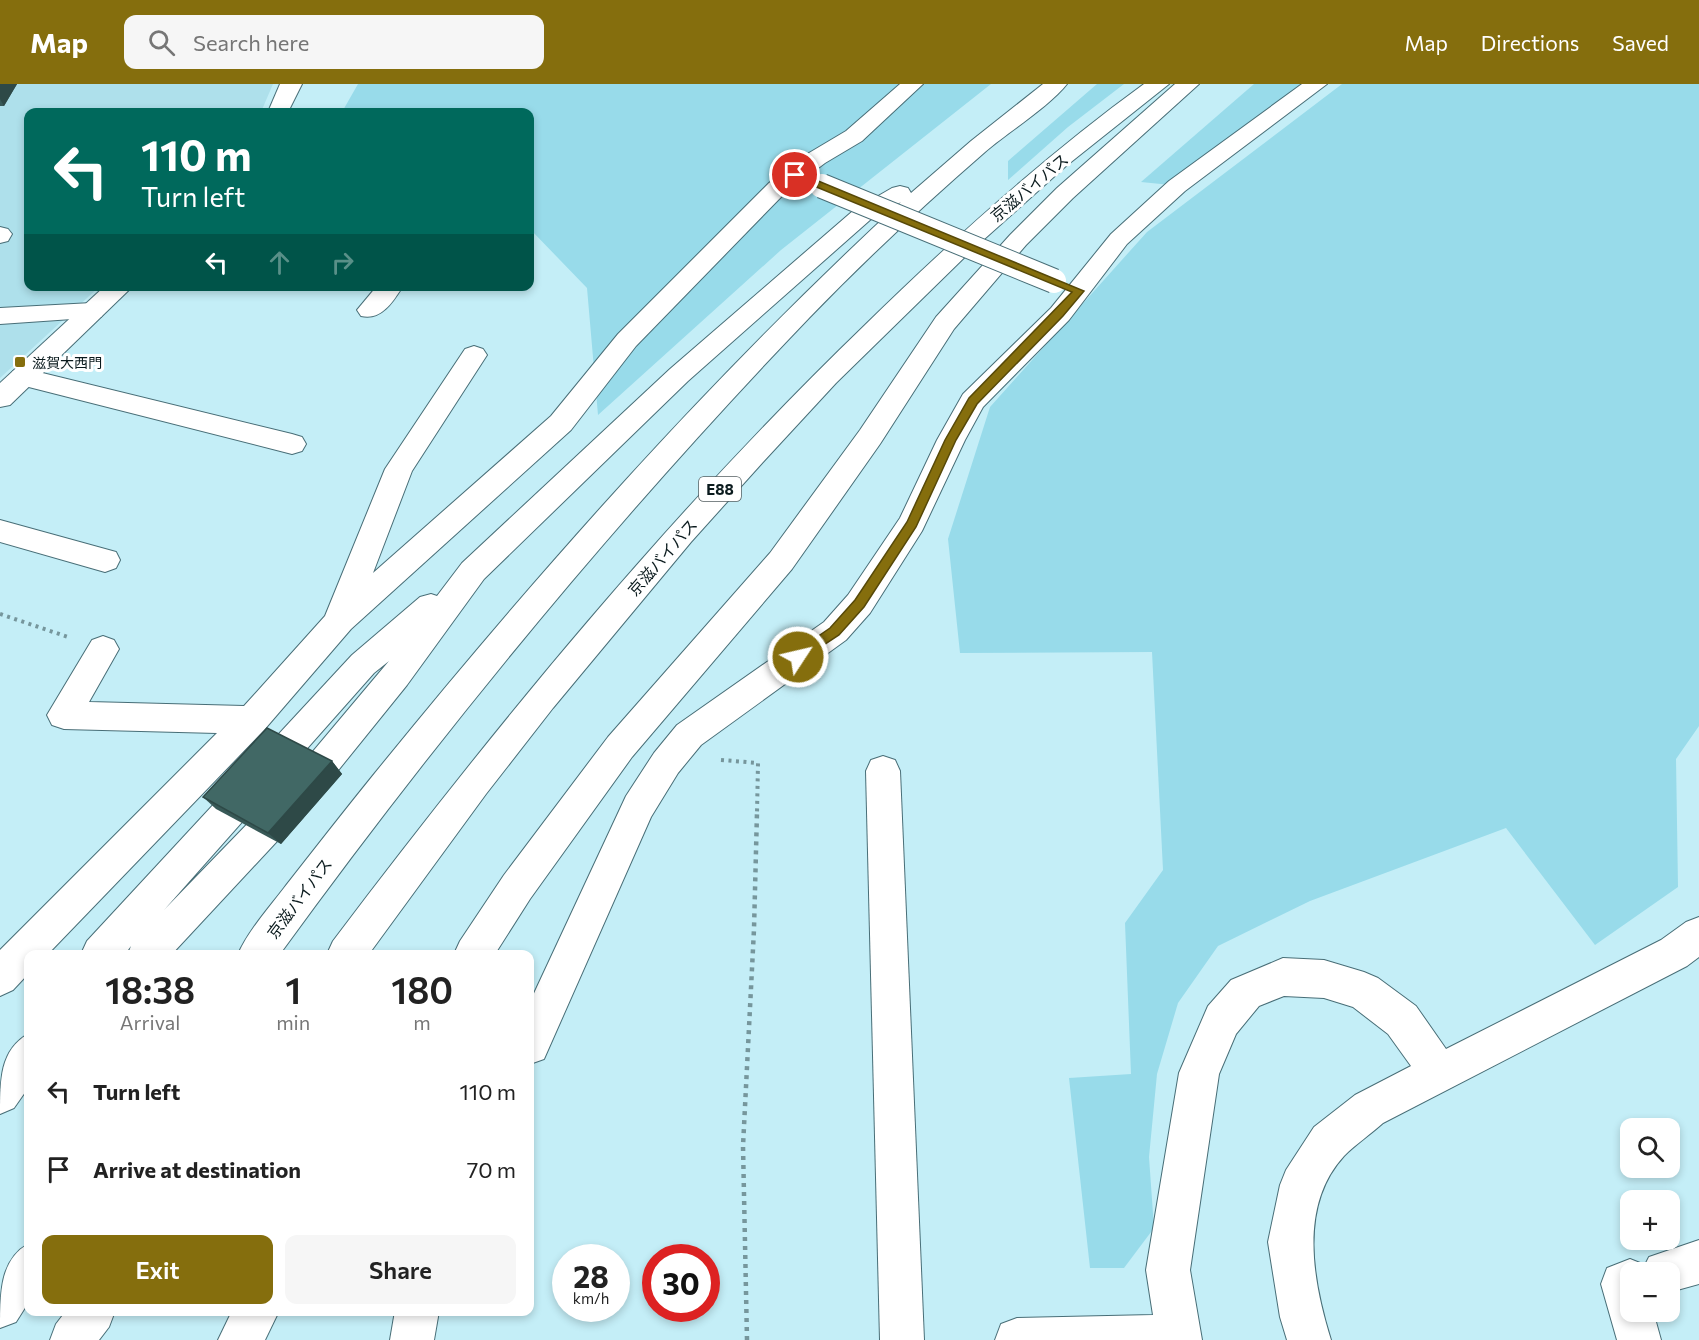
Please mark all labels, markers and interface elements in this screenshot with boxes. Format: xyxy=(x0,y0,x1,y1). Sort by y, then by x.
search box xyxy=(124,15,544,69)
text: Map xyxy=(30,25,88,59)
icon: search xyxy=(145,26,178,59)
text: Search here xyxy=(193,29,309,56)
text: Map xyxy=(1405,30,1448,55)
text: Directions xyxy=(1481,30,1579,55)
text: Saved xyxy=(1612,30,1669,55)
text: 110 m xyxy=(141,128,252,180)
icon: left xyxy=(42,132,120,210)
pin xyxy=(769,149,820,200)
street label: 京滋バイパス xyxy=(986,149,1072,225)
icon: arrive xyxy=(778,158,811,191)
text: Turn left xyxy=(141,180,245,213)
icon: left xyxy=(200,246,233,279)
icon: ahead xyxy=(263,246,296,279)
icon: right xyxy=(326,246,359,279)
place label: 滋賀大西門 xyxy=(32,354,102,371)
marker: 滋賀大西門 xyxy=(13,355,27,369)
road number: E88 xyxy=(699,477,741,501)
street label: 京滋バイパス xyxy=(623,515,701,599)
position arrow xyxy=(766,625,830,689)
street label: 京滋バイパス xyxy=(263,854,335,942)
text: 18:38 xyxy=(105,967,195,1011)
text: 1 xyxy=(285,967,301,1011)
text: 180 xyxy=(391,967,453,1011)
text: Arrival xyxy=(120,1010,180,1034)
text: min xyxy=(276,1010,310,1034)
text: m xyxy=(413,1010,431,1034)
icon: left xyxy=(42,1075,75,1108)
text: Turn left xyxy=(93,1078,180,1105)
text: 110 m xyxy=(459,1078,516,1105)
map controls xyxy=(1620,1118,1680,1322)
button: search xyxy=(1620,1118,1680,1178)
icon: arrive xyxy=(42,1153,75,1186)
text: Arrive at destination xyxy=(93,1156,301,1183)
text: 70 m xyxy=(467,1156,516,1183)
button: + xyxy=(1620,1190,1680,1250)
button: Exit xyxy=(42,1235,273,1304)
button: Share xyxy=(285,1235,516,1304)
speed limit sign: 30 xyxy=(642,1244,720,1322)
text: 28 xyxy=(573,1257,609,1294)
button: − xyxy=(1620,1262,1680,1322)
text: km/h xyxy=(573,1289,609,1307)

